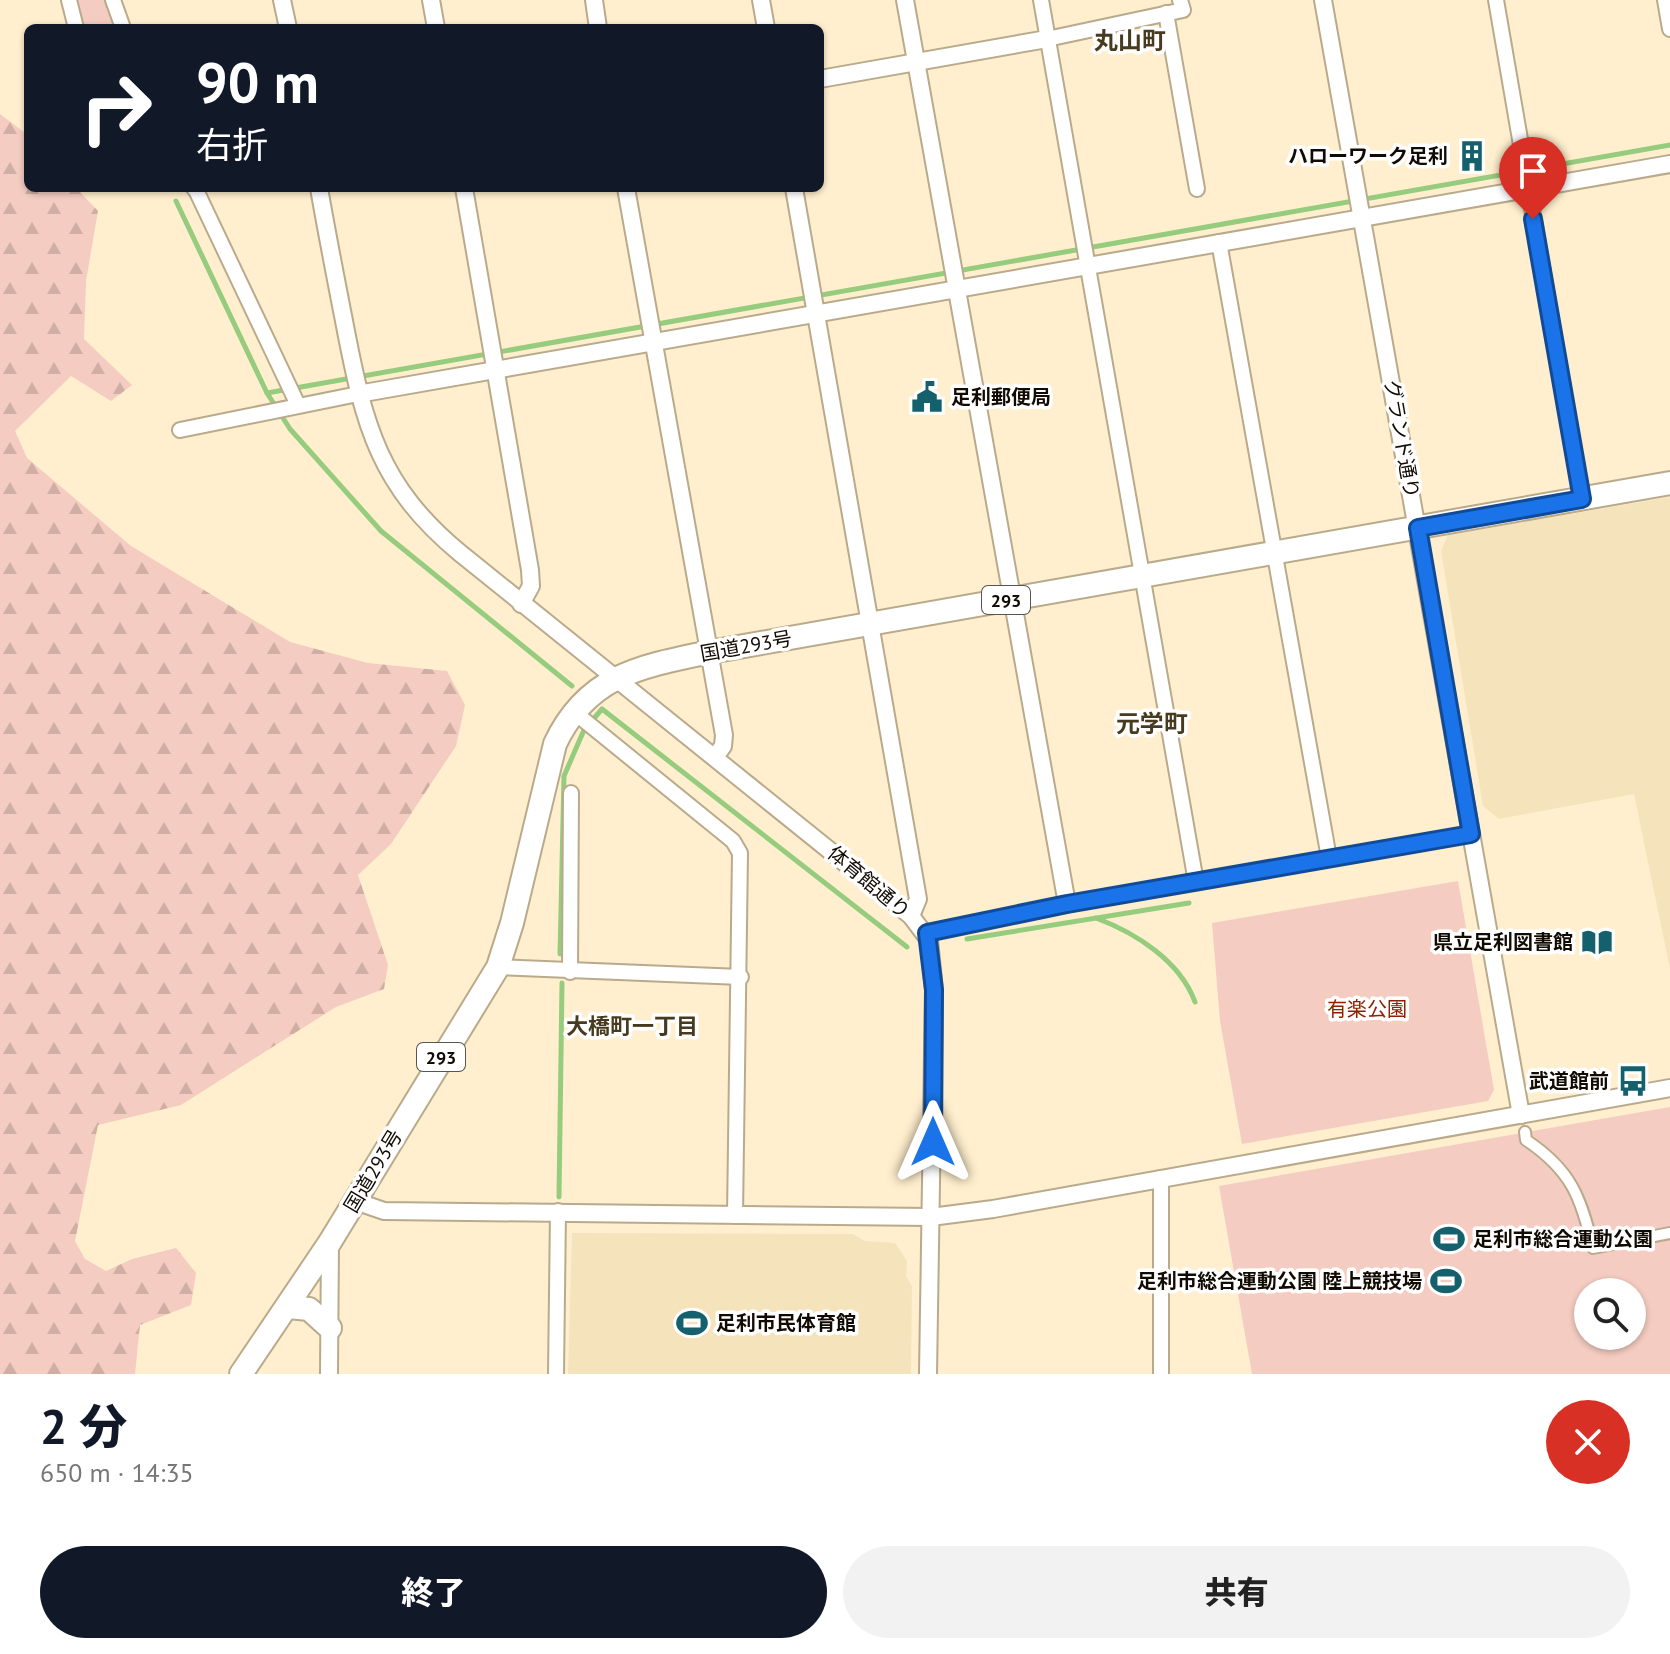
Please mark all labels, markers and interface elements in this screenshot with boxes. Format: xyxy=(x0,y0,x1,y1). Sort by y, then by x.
district label: 丸山町 xyxy=(1094,25,1166,56)
text: 90 m xyxy=(196,46,319,118)
icon: right xyxy=(64,56,168,160)
text: 右折 xyxy=(196,121,268,168)
pin xyxy=(1499,137,1567,219)
building icon: ハローワーク足利 xyxy=(1455,139,1489,173)
place label: ハローワーク足利 xyxy=(1288,143,1448,169)
icon: arrive xyxy=(1511,149,1555,193)
street label: グランド通り xyxy=(1379,378,1425,500)
public building icon: 足利郵便局 xyxy=(910,380,944,414)
place label: 足利郵便局 xyxy=(951,384,1051,410)
road number: 293 xyxy=(982,586,1030,614)
street label: 国道293号 xyxy=(698,625,794,667)
district label: 元学町 xyxy=(1116,708,1188,739)
street label: 体育館通り xyxy=(822,840,916,924)
library icon: 県立足利図書館 xyxy=(1580,925,1614,959)
place label: 県立足利図書館 xyxy=(1433,929,1573,955)
park label: 有楽公園 xyxy=(1327,996,1407,1022)
district label: 大橋町一丁目 xyxy=(566,1012,698,1040)
road number: 293 xyxy=(417,1043,465,1071)
bus stop icon: 武道館前 xyxy=(1616,1064,1650,1098)
place label: 武道館前 xyxy=(1529,1068,1609,1094)
position arrow xyxy=(891,1100,975,1184)
street label: 国道293号 xyxy=(338,1125,408,1217)
sports icon: 足利市総合運動公園 xyxy=(1432,1222,1466,1256)
place label: 足利市総合運動公園 xyxy=(1473,1226,1653,1252)
sports icon: 足利市総合運動公園 陸上競技場 xyxy=(1429,1264,1463,1298)
place label: 足利市総合運動公園 陸上競技場 xyxy=(1137,1268,1422,1294)
map controls xyxy=(1574,1278,1646,1350)
button: search xyxy=(1574,1278,1646,1350)
sports icon: 足利市民体育館 xyxy=(675,1306,709,1340)
place label: 足利市民体育館 xyxy=(716,1310,856,1336)
text: 2 分 xyxy=(40,1395,127,1457)
button: close xyxy=(1546,1400,1630,1484)
text: 650 m · 14:35 xyxy=(40,1456,194,1489)
button: 終了 xyxy=(40,1546,827,1638)
button: 共有 xyxy=(843,1546,1630,1638)

